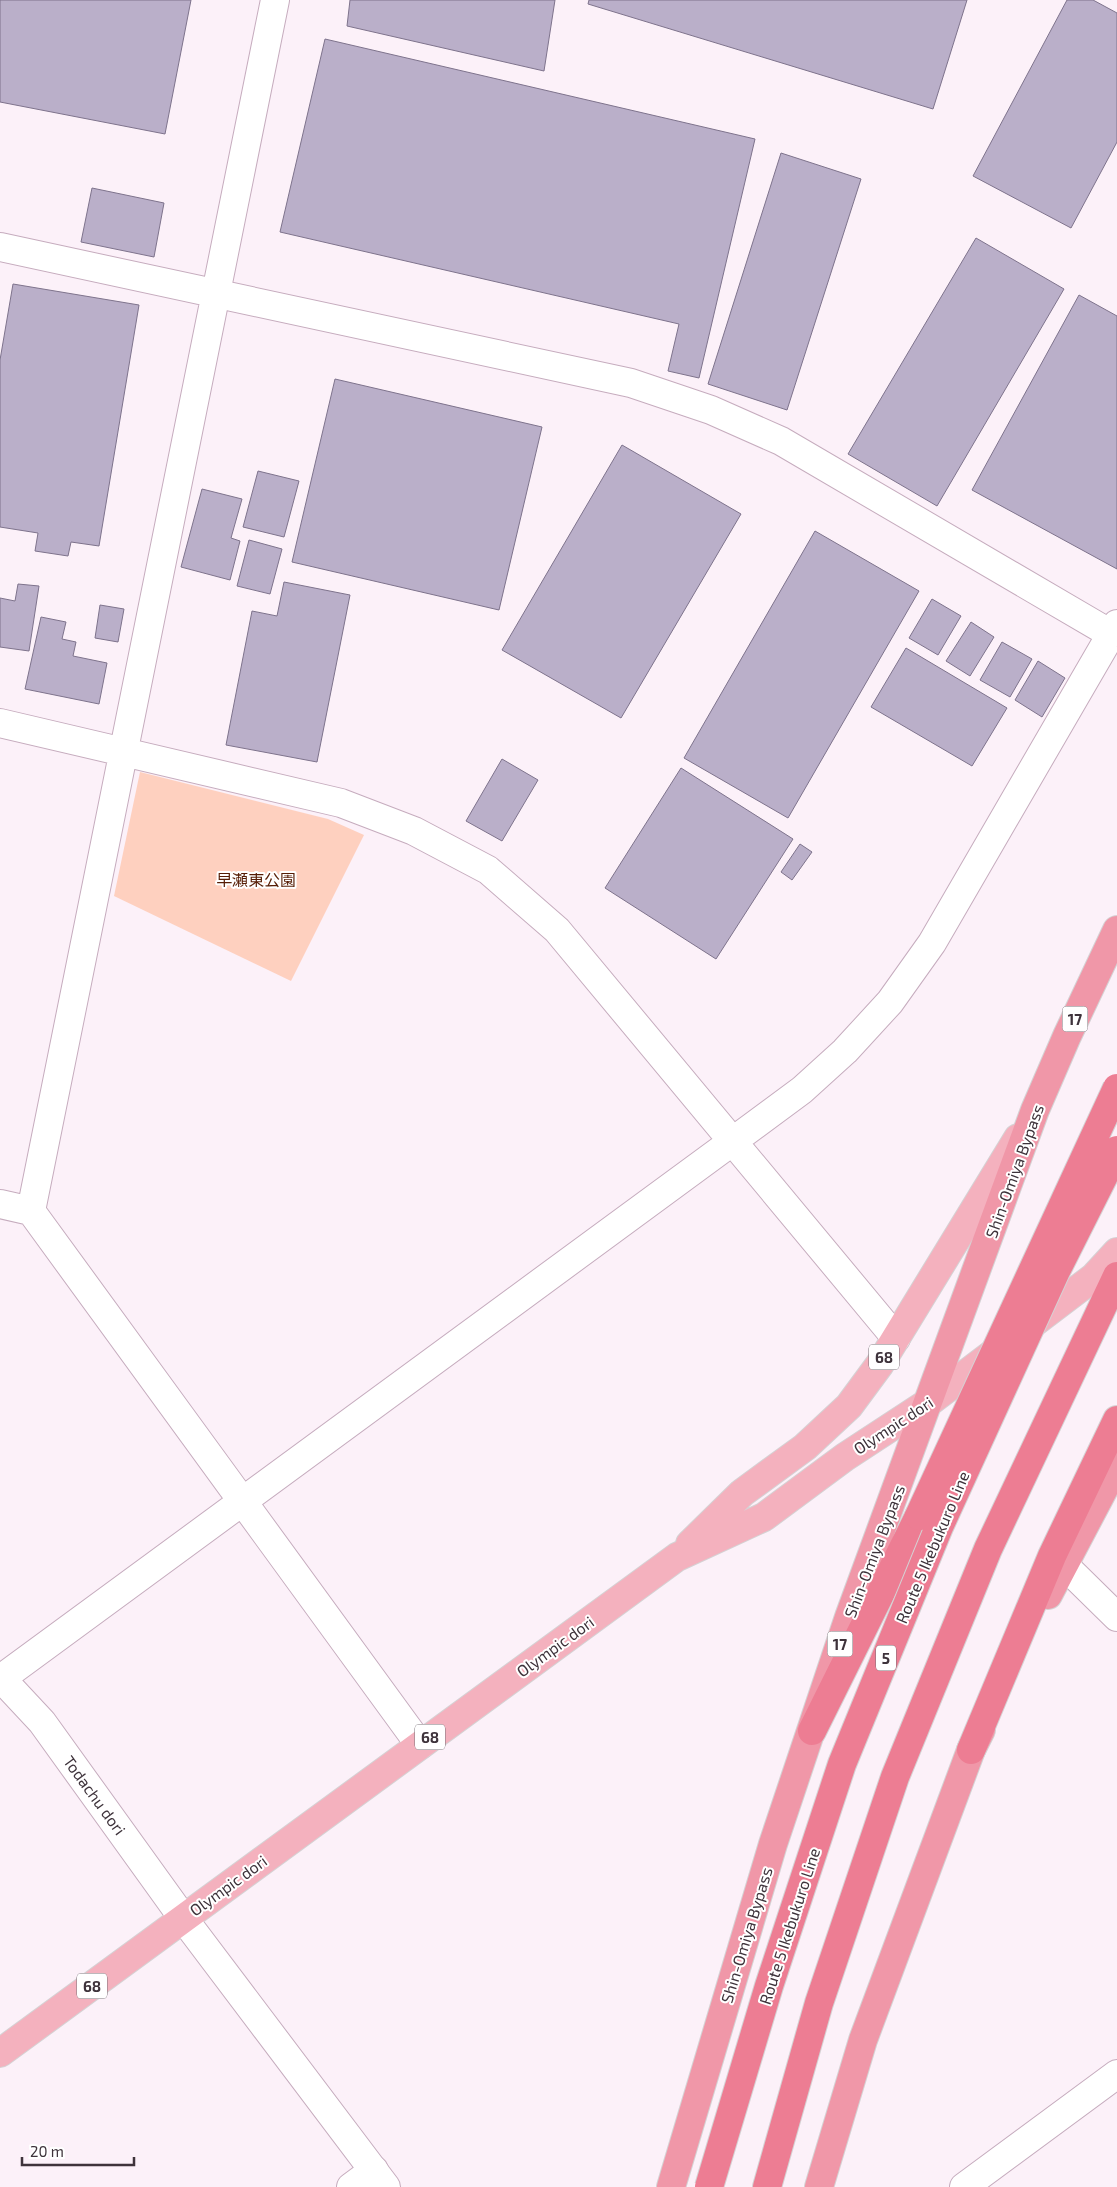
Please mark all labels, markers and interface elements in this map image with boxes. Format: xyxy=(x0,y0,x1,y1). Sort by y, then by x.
park label: 早瀬東公園 xyxy=(216,870,296,889)
road number: 17 xyxy=(1062,1006,1088,1032)
street label: Shin-Omiya Bypass xyxy=(981,1102,1047,1240)
road number: 68 xyxy=(869,1344,899,1370)
street label: Olympic dori xyxy=(850,1392,936,1458)
street label: Route 5 Ikebukuro Line xyxy=(891,1468,973,1626)
street label: Shin-Omiya Bypass xyxy=(840,1482,908,1620)
street label: Olympic dori xyxy=(513,1612,597,1680)
road number: 17 xyxy=(828,1632,852,1656)
road number: 5 xyxy=(876,1646,896,1670)
road number: 68 xyxy=(415,1724,445,1750)
street label: Todachu dori xyxy=(60,1752,130,1838)
street label: Route 5 Ikebukuro Line xyxy=(755,1845,823,2007)
street label: Olympic dori xyxy=(186,1851,270,1919)
street label: Shin-Omiya Bypass xyxy=(716,1865,776,2005)
road number: 68 xyxy=(77,1974,107,1998)
scale bar xyxy=(22,2134,135,2166)
text: 20 m xyxy=(30,2142,64,2160)

